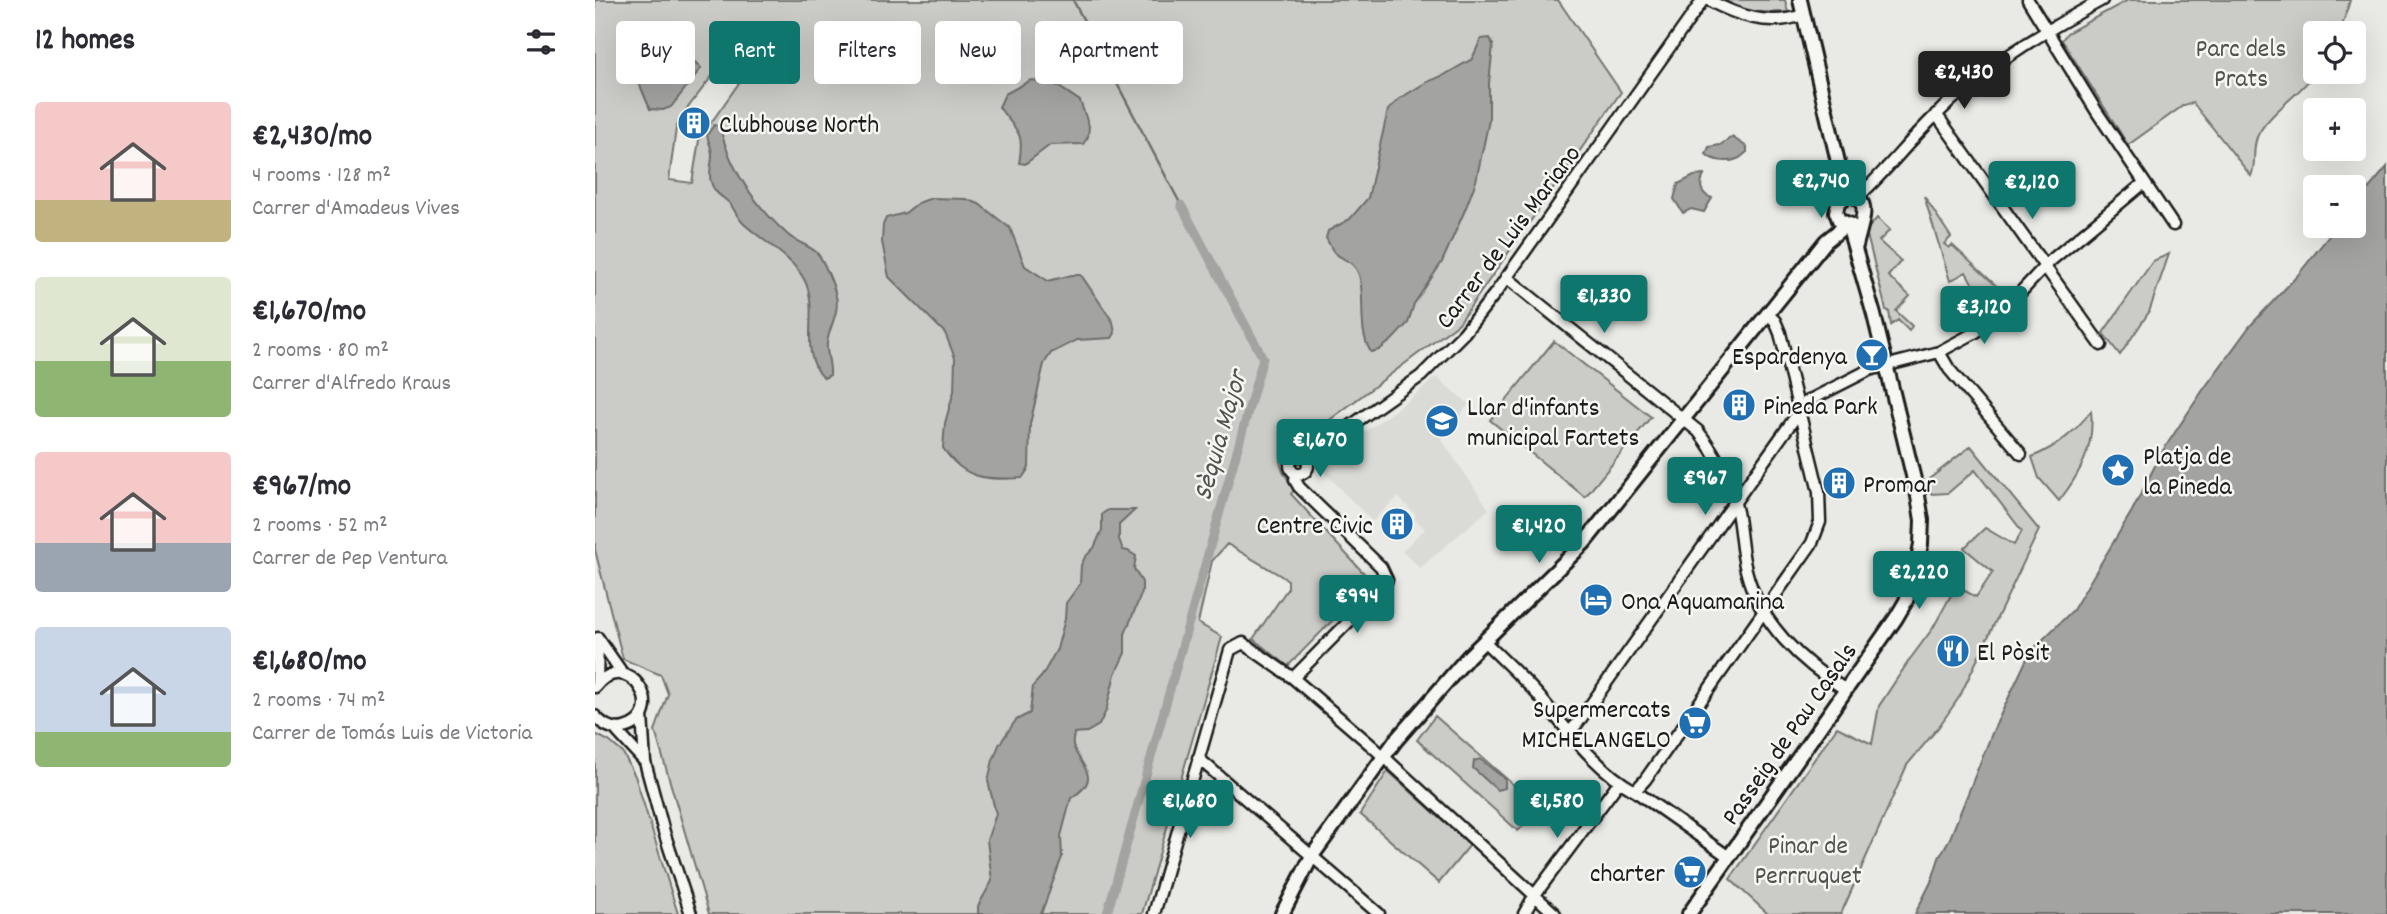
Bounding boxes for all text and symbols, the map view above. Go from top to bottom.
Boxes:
text: 12 homes [35,21,135,64]
chip: Buy [616,21,695,84]
chip: Rent [709,21,800,84]
chip: Filters [814,21,921,84]
chip: New [935,21,1021,84]
chip: Apartment [1035,21,1183,84]
map controls [2303,21,2366,238]
button: locate [2303,21,2366,84]
icon: filters [522,23,560,61]
park label: Parc dels Prats [2196,32,2286,99]
pin: €2,430 [1907,52,2021,111]
text: €2,430 [1934,57,1994,90]
button: + [2303,98,2366,161]
building icon: Clubhouse North [675,104,713,142]
place label: Clubhouse North [719,108,879,145]
text: €2,430/mo [252,117,372,160]
icon: home [91,130,175,214]
street label: Carrer de Luis Mariano [1428,138,1591,338]
text: 4 rooms · 128 m² [252,160,391,193]
pin: €2,740 [1764,160,1878,220]
pin: €2,120 [1975,162,2089,221]
text: €2,740 [1792,166,1850,199]
text: €2,120 [2005,167,2059,200]
button: − [2303,175,2366,238]
text: Carrer d'Amadeus Vives [252,193,460,226]
pin: €1,330 [1547,276,1661,335]
text: €1,330 [1576,281,1632,314]
pin: €3,120 [1927,286,2041,346]
text: €1,670/mo [252,292,366,335]
text: €3,120 [1956,292,2012,325]
icon: home [91,305,175,389]
text: 2 rooms · 80 m² [252,335,389,368]
bar icon: Espardenya [1853,336,1891,374]
place label: Espardenya [1732,340,1848,377]
water label: Sèquia Major [1185,363,1261,506]
text: Carrer d'Alfredo Kraus [252,368,451,401]
building icon: Pineda Park [1720,386,1758,424]
place label: Pineda Park [1763,390,1878,427]
place label: Llar d'infants municipal Fartets [1467,391,1639,458]
school or university icon: Llar d'infants municipal Fartets [1423,402,1461,440]
pin: €1,670 [1263,420,1377,479]
text: €1,670 [1293,425,1347,458]
place label: Platja de la Pineda [2143,440,2233,507]
place icon: Platja de la Pineda [2099,451,2137,489]
pin: €967 [1664,458,1746,517]
text: €967 [1683,463,1727,496]
building icon: Promar [1820,464,1858,502]
text: €967/mo [252,467,351,510]
place label: Promar [1863,468,1936,505]
icon: home [91,480,175,564]
building icon: Centre Civic [1378,505,1416,543]
pin: €1,420 [1482,505,1596,565]
place label: Centre Civic [1256,509,1373,546]
text: 2 rooms · 52 m² [252,510,388,543]
text: €1,420 [1512,511,1566,544]
text: Carrer de Pep Ventura [252,543,447,576]
pin: €2,220 [1862,552,1976,611]
text: €2,220 [1889,557,1949,590]
pin: €994 [1316,576,1398,635]
text: €994 [1335,581,1379,614]
hotel icon: Ona Aquamarina [1577,581,1615,619]
place label: Ona Aquamarina [1621,585,1785,622]
restaurant icon: El Pòsit [1934,632,1972,670]
street label: Passeig de Pau Casals [1714,636,1868,834]
place label: El Pòsit [1977,636,2050,673]
text: €1,680/mo [252,642,367,685]
icon: home [91,655,175,739]
text: 2 rooms · 74 m² [252,685,385,718]
place label: Supermercats MICHELANGELO [1522,693,1671,760]
supermarket icon: Supermercats MICHELANGELO [1676,704,1714,742]
text: Carrer de Tomás Luis de Victoria [252,718,532,751]
pin: €1,680 [1133,780,1247,840]
pin: €1,580 [1500,780,1614,840]
text: €1,680 [1162,786,1218,819]
text: €1,580 [1530,786,1584,819]
park label: Pinar de Perrruquet [1754,829,1862,896]
supermarket icon: charter [1671,853,1709,891]
place label: charter [1590,857,1665,894]

